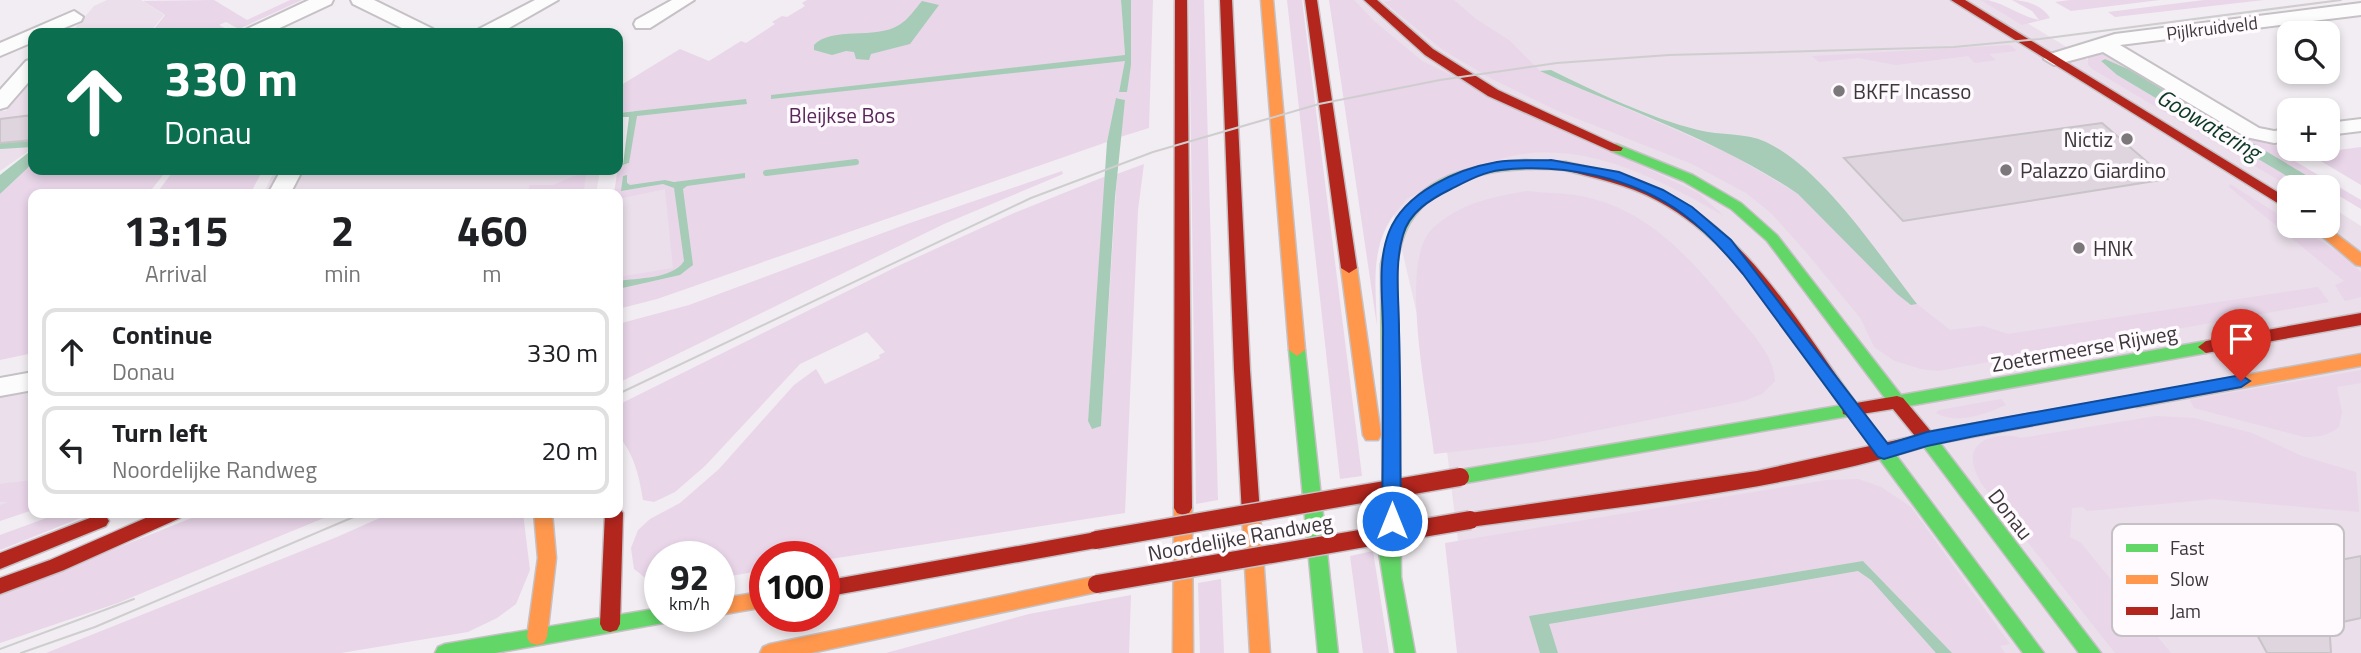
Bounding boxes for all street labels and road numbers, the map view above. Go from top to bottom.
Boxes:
street label: Pijlkruidveld [2165,9,2259,47]
street label: Zoetermeerse Rijweg [1988,316,2180,380]
street label: Donau [1981,481,2041,547]
street label: Noordelijke Randweg [1145,505,1335,569]

